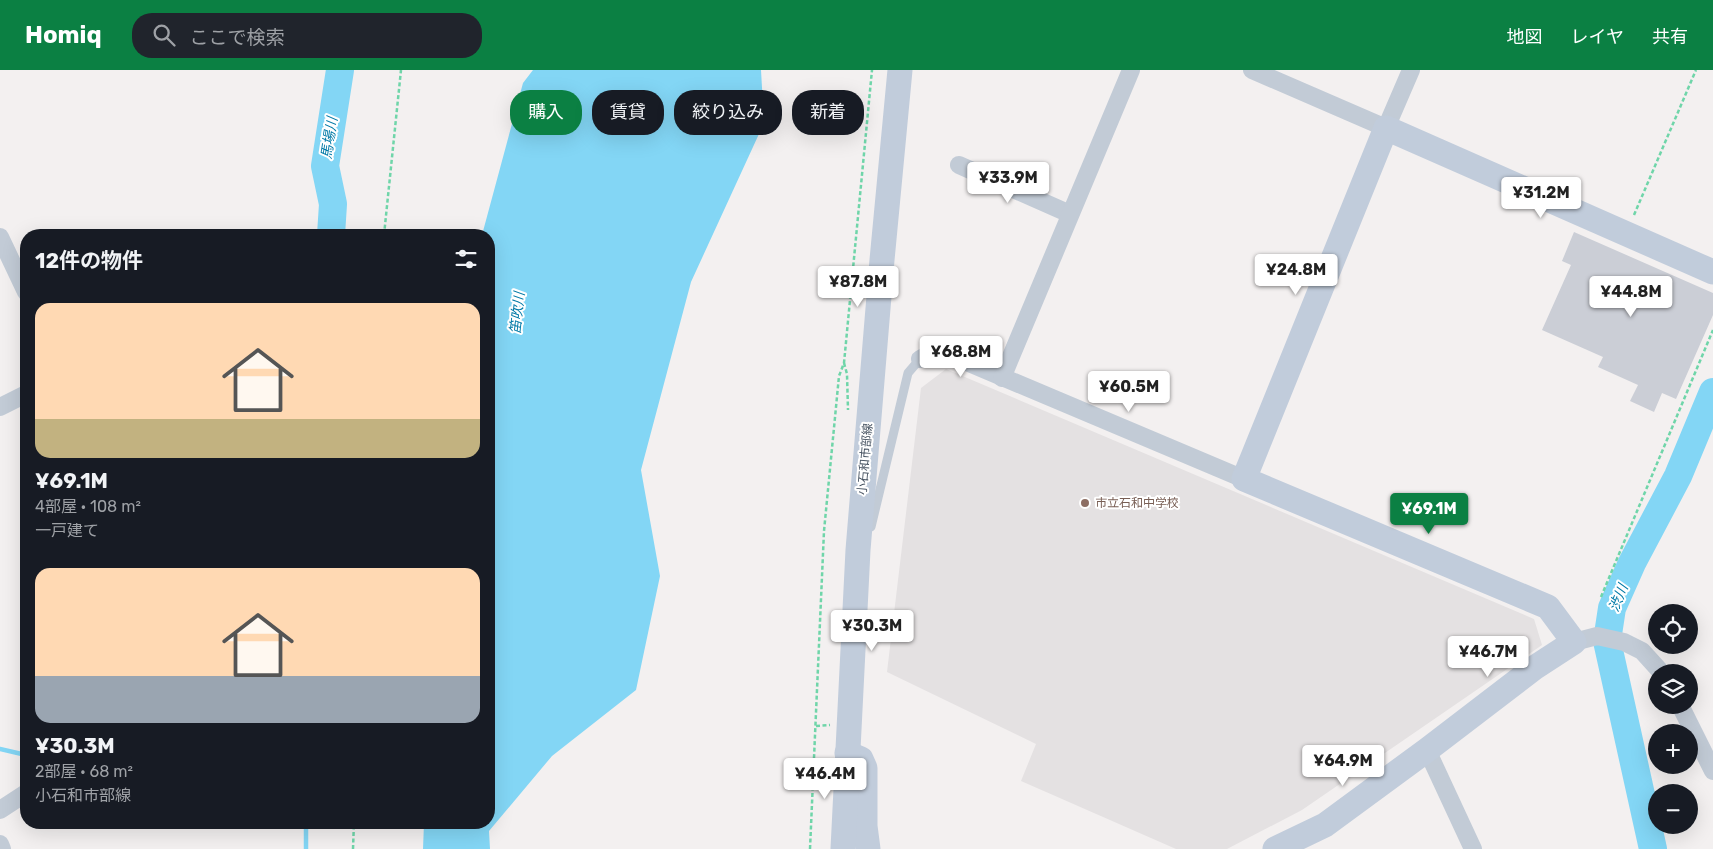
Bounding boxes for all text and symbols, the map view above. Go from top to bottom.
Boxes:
search box [132,13,482,58]
text: Homiq [25,21,102,49]
icon: search [150,21,178,49]
text: ここで検索 [190,26,285,49]
text: 地図 [1507,26,1543,48]
text: レイヤ [1571,26,1624,48]
text: 共有 [1652,26,1688,48]
chip: 購入 [510,90,582,135]
chip: 賃貸 [592,90,664,135]
chip: 絞り込み [674,90,782,135]
chip: 新着 [792,90,864,135]
water label: 馬場川 [318,114,341,160]
pin: ¥33.9M [967,162,1049,204]
text: ¥33.9M [978,168,1038,187]
pin: ¥31.2M [1500,176,1582,219]
text: ¥31.2M [1512,183,1570,202]
icon: filters [452,245,480,273]
text: 12件の物件 [35,248,143,273]
pin: ¥24.8M [1255,254,1337,296]
text: ¥24.8M [1266,260,1326,279]
pin: ¥87.8M [817,266,899,308]
text: ¥87.8M [829,272,887,291]
pin: ¥44.8M [1590,276,1672,318]
text: ¥44.8M [1600,282,1662,301]
water label: 笛吹川 [507,289,528,335]
icon: home [213,335,303,425]
pin: ¥68.8M [920,336,1002,378]
text: ¥68.8M [931,342,991,361]
pin: ¥60.5M [1088,370,1170,413]
text: ¥60.5M [1099,377,1159,396]
street label: 小石和市部線 [855,423,875,495]
text: ¥69.1M [35,468,108,493]
pin: ¥69.1M [1388,492,1470,535]
place label: 市立石和中学校 [1095,496,1179,510]
text: 4部屋 · 108 m² [35,497,141,516]
marker: 市立石和中学校 [1079,497,1091,509]
text: ¥69.1M [1401,499,1457,518]
text: 一戸建て [35,521,99,540]
water label: 渋川 [1605,580,1632,614]
icon: home [213,600,303,690]
map controls [1648,604,1698,834]
button: locate [1648,604,1698,654]
pin: ¥30.3M [831,610,913,652]
text: ¥30.3M [842,616,902,635]
pin: ¥46.7M [1447,636,1529,678]
text: ¥46.7M [1459,642,1517,661]
button: layers [1648,664,1698,714]
button: + [1648,724,1698,774]
text: ¥30.3M [35,733,115,758]
pin: ¥64.9M [1302,744,1384,787]
text: ¥64.9M [1313,751,1373,770]
pin: ¥46.4M [784,758,866,800]
text: 2部屋 · 68 m² [35,762,133,781]
text: ¥46.4M [795,764,855,783]
button: − [1648,784,1698,834]
text: 小石和市部線 [35,786,131,805]

